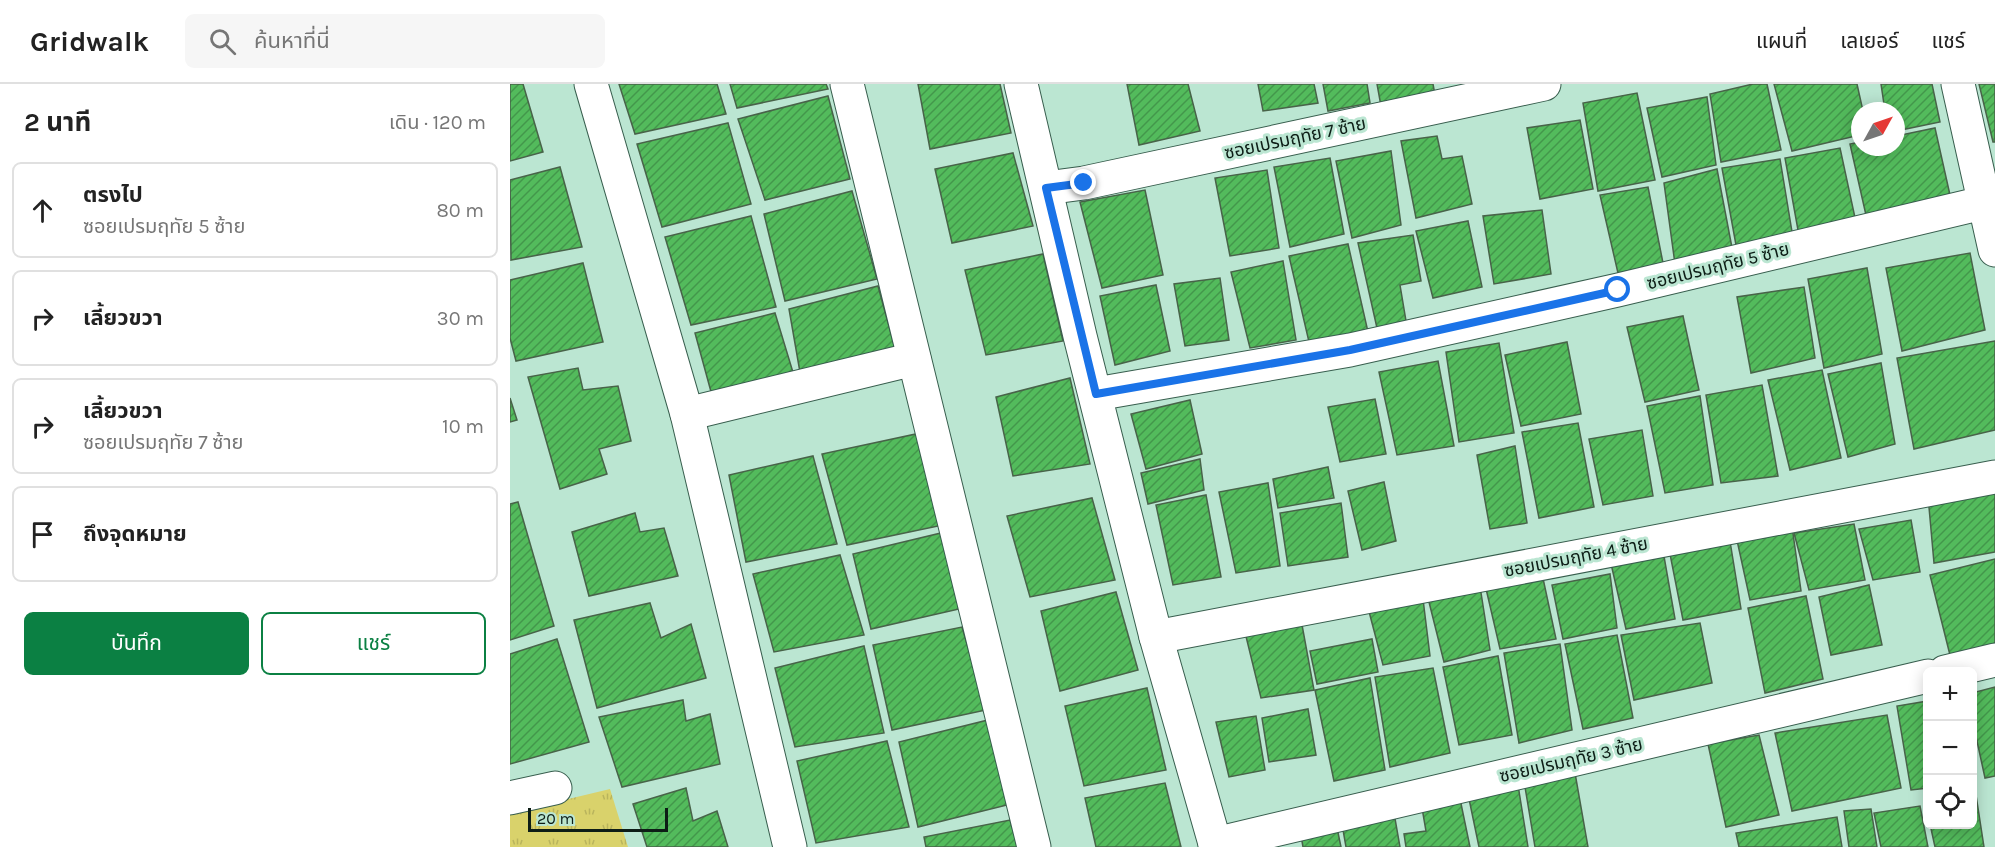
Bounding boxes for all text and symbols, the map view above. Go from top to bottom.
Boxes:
search box [185,14,605,68]
text: Gridwalk [30,25,149,58]
icon: search [206,25,239,58]
text: ค้นหาที่นี่ [254,28,330,54]
text: แผนที่ [1756,29,1807,53]
text: เลเยอร์ [1840,29,1899,53]
text: แชร์ [1932,29,1965,53]
north arrow [1851,102,1905,156]
text: 2 นาที [24,107,91,138]
text: เดิน · 120 m [389,111,486,134]
street label: ซอยเปรมฤทัย 7 ซ้าย [1222,112,1368,164]
route end [1070,169,1096,195]
text: ตรงไป [83,182,143,208]
icon: ahead [26,194,59,227]
text: 80 m [436,199,484,222]
text: ซอยเปรมฤทัย 5 ซ้าย [83,215,245,238]
street label: ซอยเปรมฤทัย 5 ซ้าย [1644,238,1792,294]
route start [1604,276,1630,302]
icon: right [26,302,59,335]
text: เลี้ยวขวา [83,305,163,331]
text: 30 m [437,307,484,330]
text: เลี้ยวขวา [83,398,163,424]
icon: right [26,410,59,443]
text: 10 m [442,415,484,438]
text: ซอยเปรมฤทัย 7 ซ้าย [83,431,243,454]
icon: arrive [26,518,59,551]
text: ถึงจุดหมาย [83,521,187,547]
street label: ซอยเปรมฤทัย 4 ซ้าย [1502,532,1650,582]
button: บันทึก [24,612,249,675]
button: แชร์ [261,612,486,675]
map controls [1923,667,1977,829]
button: + [1923,667,1977,721]
button: − [1923,721,1977,775]
street label: ซอยเปรมฤทัย 3 ซ้าย [1497,733,1645,787]
button: locate [1923,775,1977,829]
scale bar [528,805,668,832]
text: 20 m [537,809,575,828]

